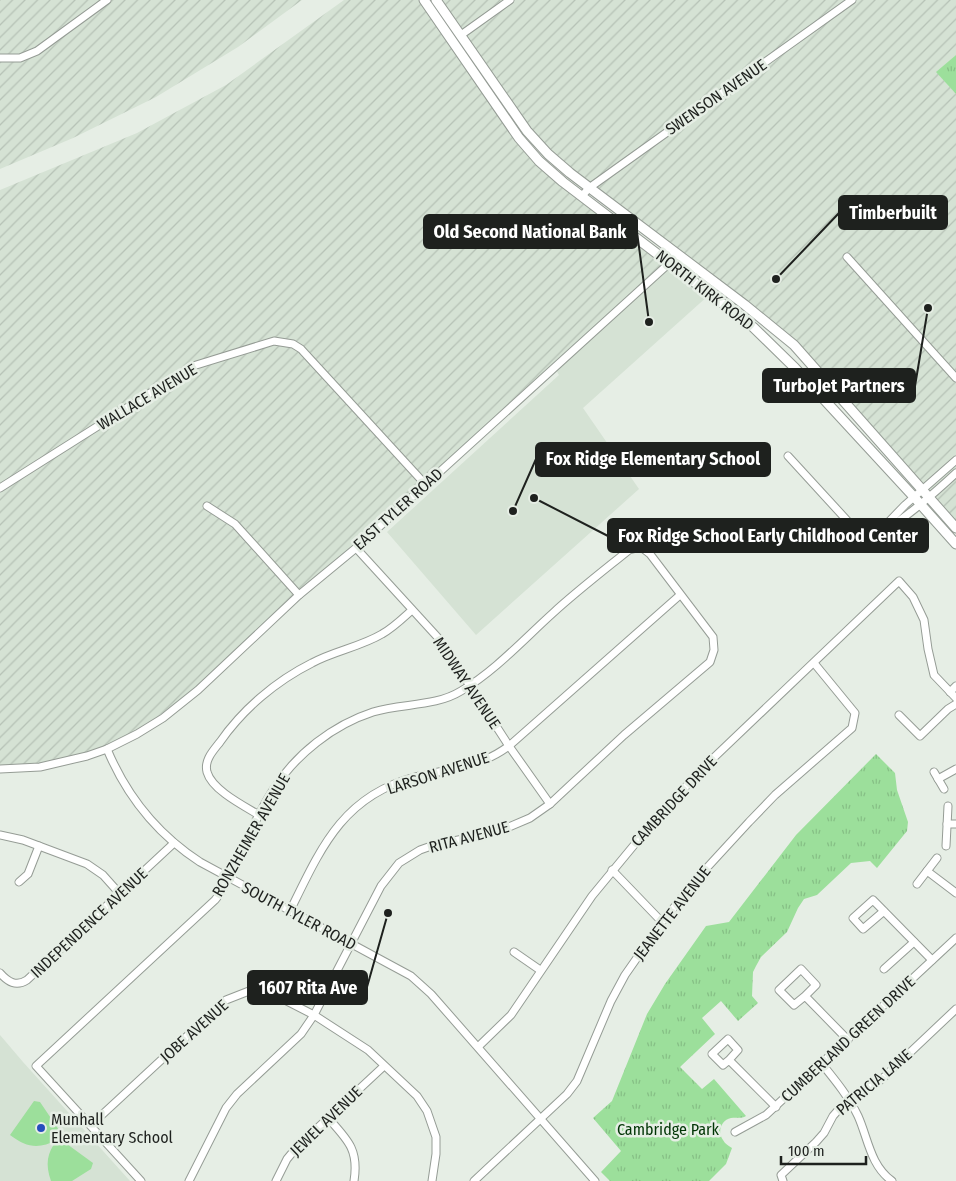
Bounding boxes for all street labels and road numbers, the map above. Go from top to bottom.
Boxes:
street label: SWENSON AVENUE [662,55,770,139]
street label: NORTH KIRK ROAD [652,246,758,334]
street label: WALLACE AVENUE [94,360,200,434]
street label: EAST TYLER ROAD [350,464,446,554]
street label: MIDWAY AVENUE [429,633,505,733]
street label: LARSON AVENUE [385,748,491,798]
street label: CAMBRIDGE DRIVE [627,752,721,850]
street label: RONZHEIMER AVENUE [208,770,294,900]
street label: RITA AVENUE [427,817,511,857]
street label: JEANETTE AVENUE [629,862,715,964]
street label: INDEPENDENCE AVENUE [27,864,151,982]
street label: SOUTH TYLER ROAD [239,878,359,954]
street label: CUMBERLAND GREEN DRIVE [777,972,919,1106]
street label: JOBE AVENUE [156,996,232,1066]
street label: PATRICIA LANE [832,1045,916,1119]
street label: JEWEL AVENUE [286,1082,366,1160]

